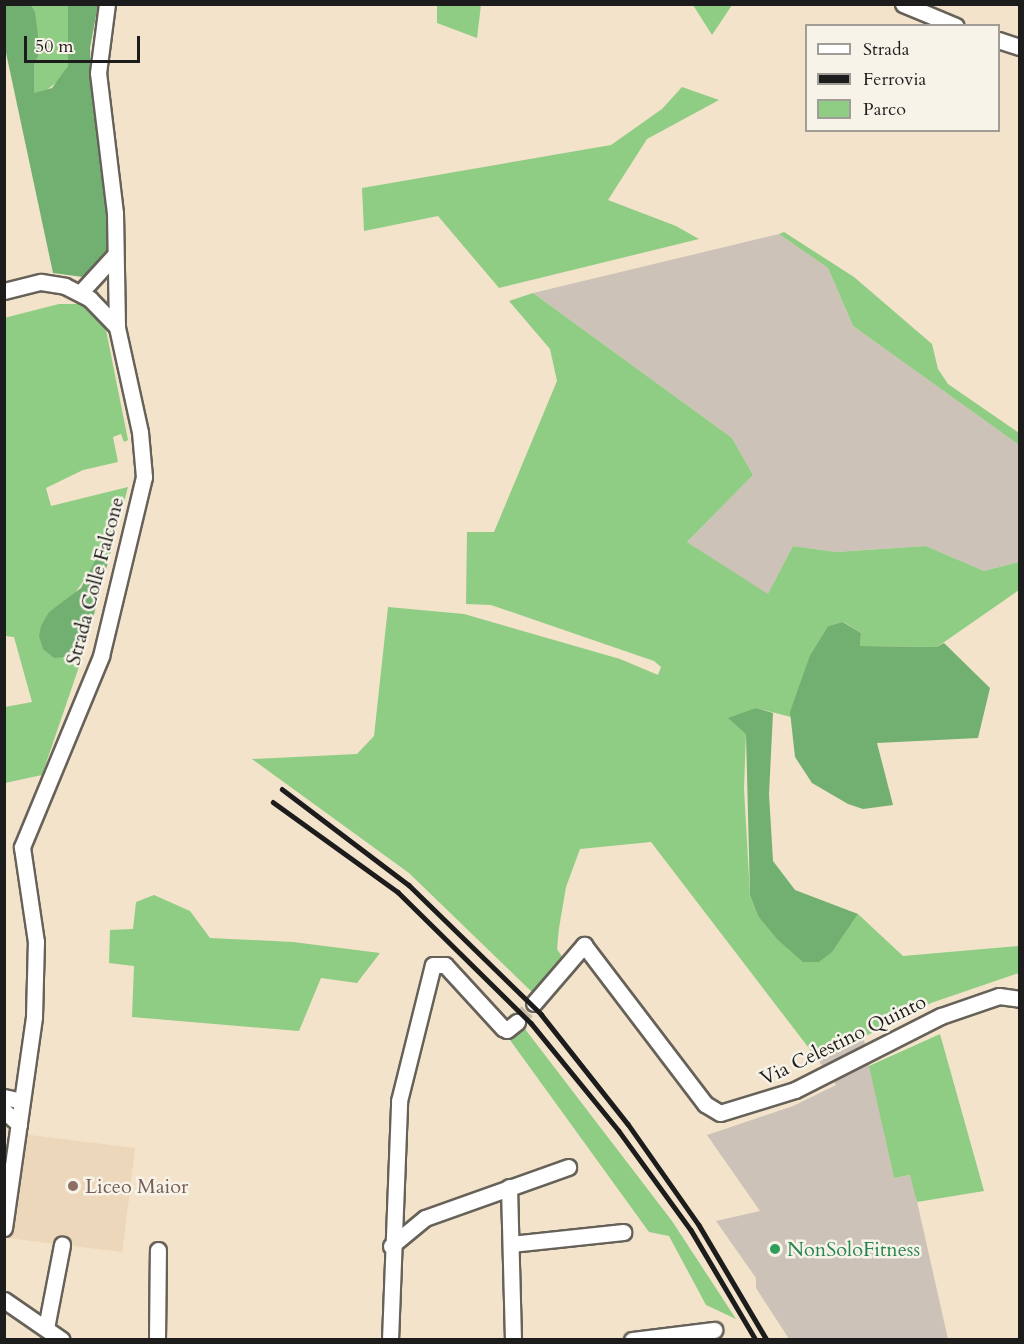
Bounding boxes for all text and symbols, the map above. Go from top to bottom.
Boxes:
scale bar [27,24,142,62]
legend [805,24,1000,132]
text: 50 m [35,34,74,59]
text: Strada [863,37,909,62]
text: Ferrovia [863,67,926,92]
text: Parco [863,97,906,122]
street label: Strada Colle Falcone [61,494,129,668]
street label: Via Celestino Quinto [756,989,930,1091]
place label: Liceo Maior [85,1174,188,1198]
marker: Liceo Maior [66,1179,80,1193]
place label: NonSoloFitness [787,1237,920,1261]
marker: NonSoloFitness [768,1242,782,1256]

